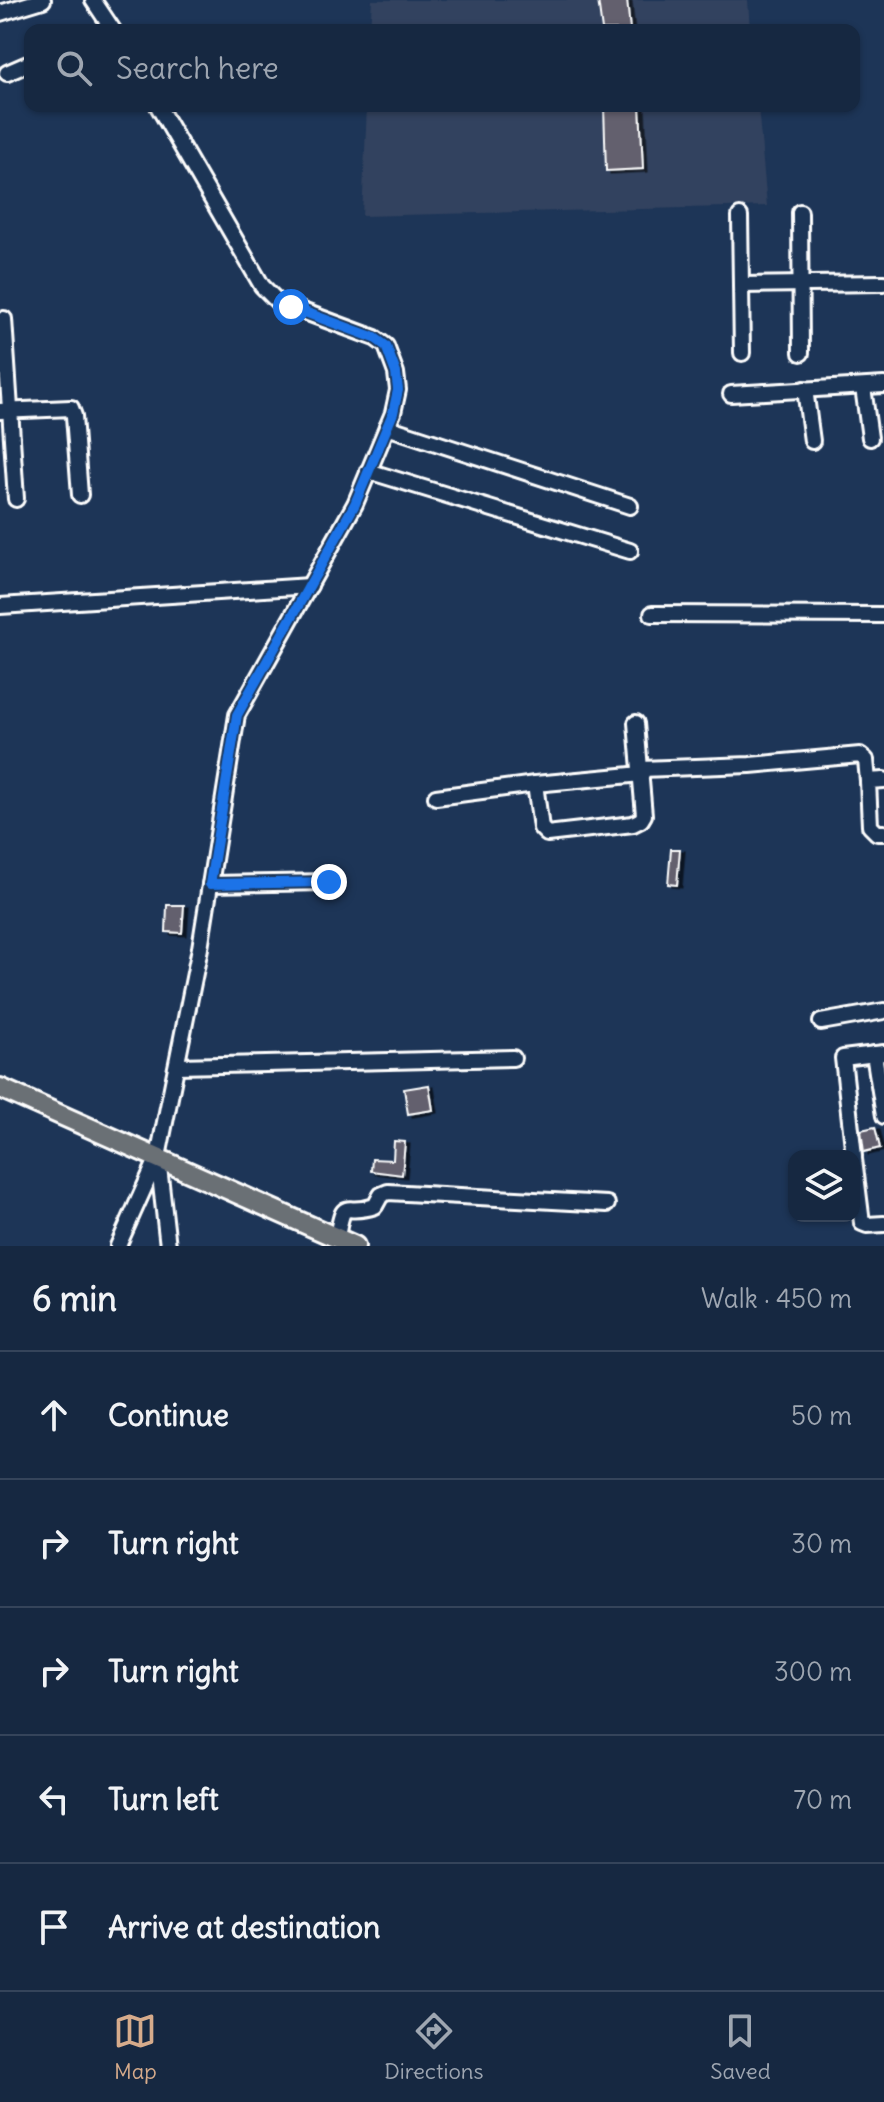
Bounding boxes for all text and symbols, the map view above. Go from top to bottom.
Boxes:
search box [24,24,860,112]
icon: search [52,46,96,90]
text: Search here [116,49,279,87]
route start [273,289,309,325]
route end [311,864,347,900]
map controls [788,1150,860,1222]
button: layers [788,1150,860,1222]
text: 6 min [32,1277,117,1320]
text: Walk · 450 m [701,1282,852,1315]
icon: ahead [32,1393,76,1437]
text: Continue [108,1396,229,1434]
text: 50 m [791,1399,852,1432]
icon: right [32,1521,76,1565]
text: Turn right [108,1524,239,1562]
text: 30 m [791,1527,852,1560]
icon: right [32,1649,76,1693]
text: Turn right [108,1652,239,1690]
text: 300 m [774,1655,852,1688]
icon: left [32,1777,76,1821]
text: Turn left [108,1780,219,1818]
text: 70 m [793,1783,852,1816]
icon: arrive [32,1905,76,1949]
text: Arrive at destination [108,1908,380,1946]
tab: Map [113,2009,157,2085]
tab: Directions [384,2009,484,2085]
tab: Saved [710,2009,771,2085]

